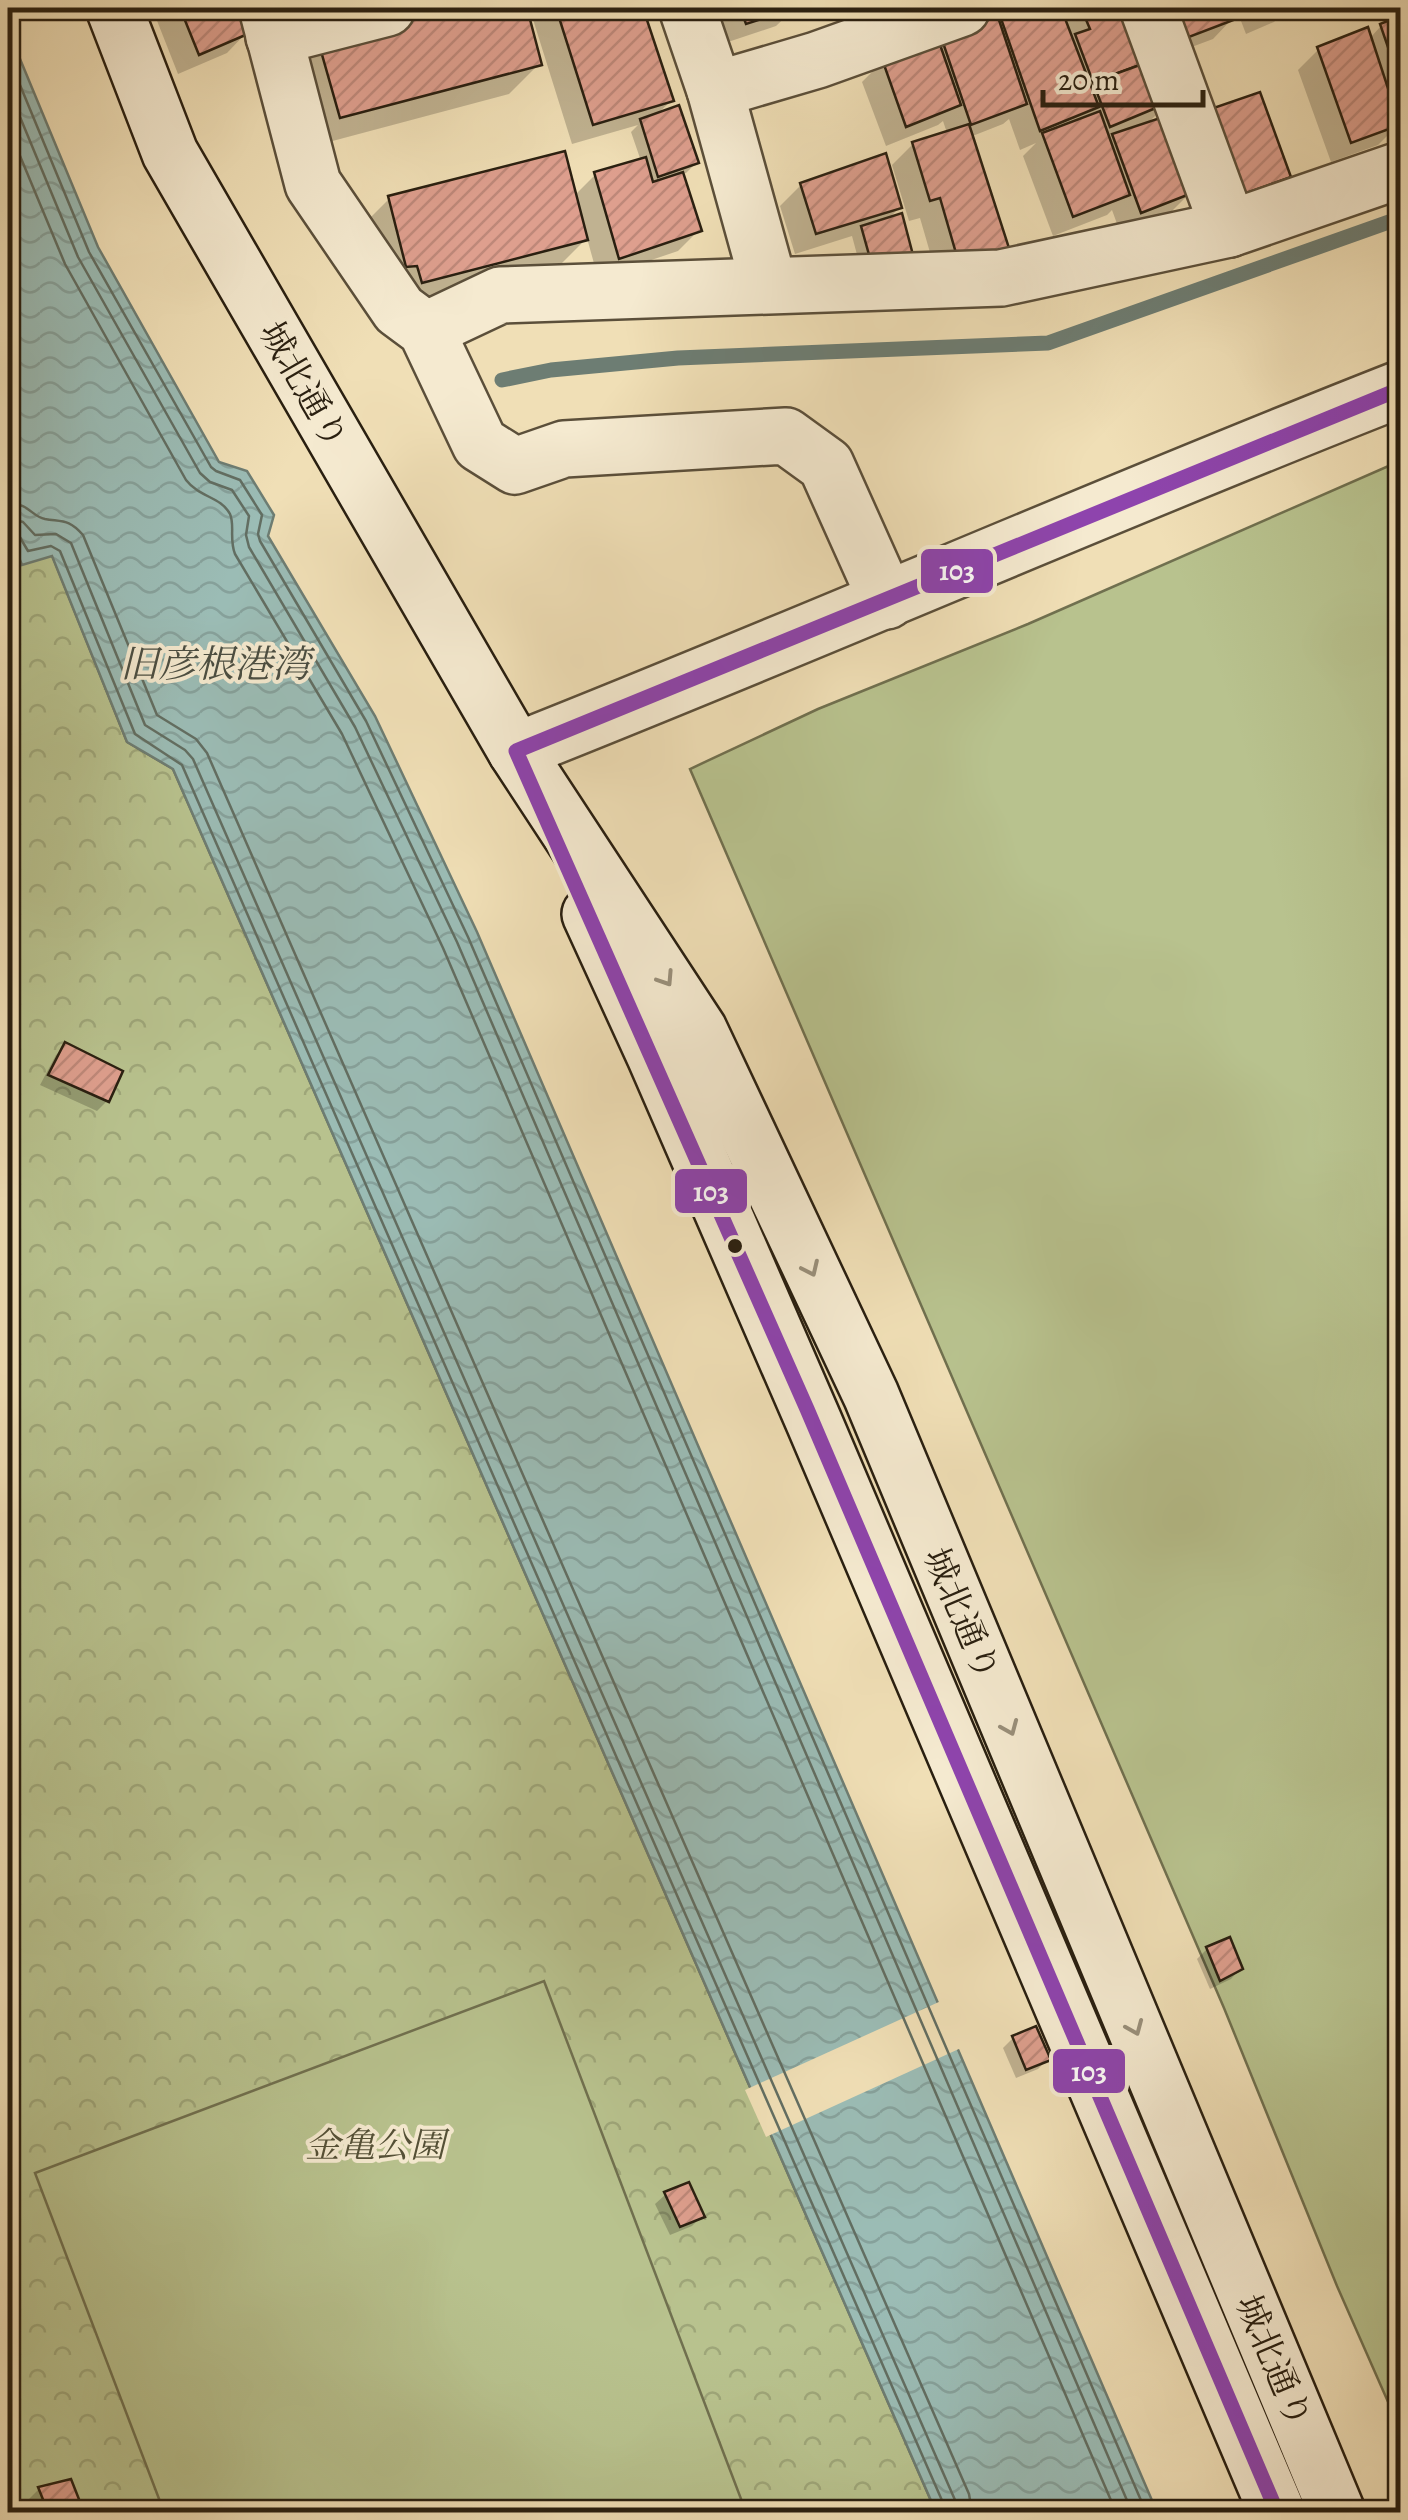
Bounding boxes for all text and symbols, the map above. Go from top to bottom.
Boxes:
scale bar [1043,45,1203,107]
text: 20 m [1058,60,1119,100]
street label: 城北通り [248,312,360,458]
line badge: 103 [919,547,995,595]
text: 103 [939,552,975,590]
water label: 旧彦根港湾 [120,638,316,690]
one-way arrow [653,969,672,987]
line badge: 103 [673,1167,749,1215]
text: 103 [693,1173,729,1211]
unlabelled marker [725,1236,745,1256]
one-way arrow [799,1259,819,1277]
street label: 城北通り [913,1540,1011,1688]
one-way arrow [998,1718,1018,1736]
one-way arrow [1123,2018,1143,2036]
line badge: 103 [1051,2047,1127,2095]
text: 103 [1071,2053,1107,2091]
park label: 金亀公園 [305,2121,450,2169]
street label: 城北通り [1225,2287,1323,2435]

